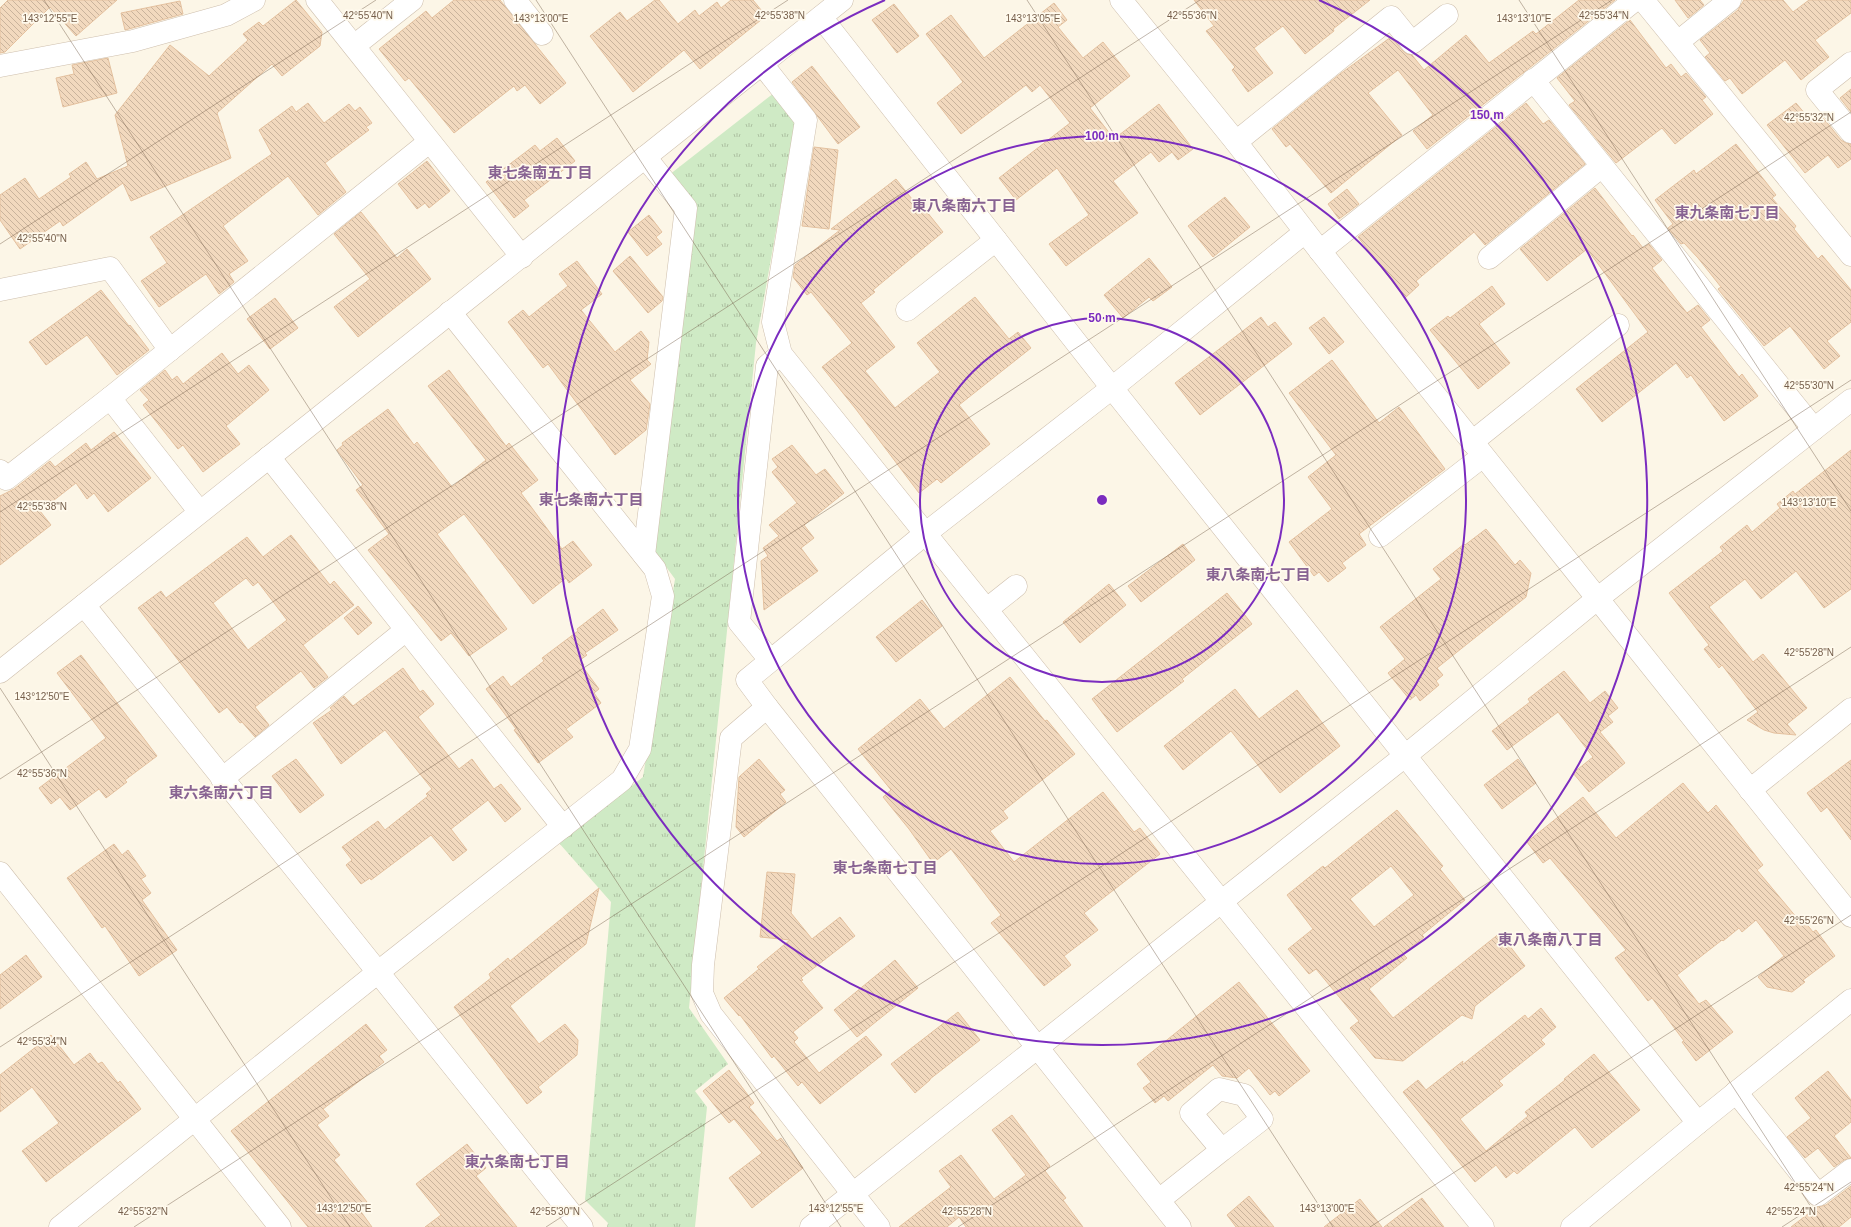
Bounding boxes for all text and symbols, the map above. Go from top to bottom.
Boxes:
text: 42°55'40"N [343,10,393,21]
text: 42°55'38"N [755,10,805,21]
text: 42°55'36"N [1167,10,1217,21]
text: 42°55'34"N [1579,10,1629,21]
text: 143°12'55"E [22,13,78,24]
text: 143°13'00"E [513,13,569,24]
text: 143°13'05"E [1005,13,1061,24]
text: 143°13'10"E [1496,13,1552,24]
text: 150 m [1470,108,1504,122]
text: 42°55'32"N [1784,112,1834,123]
text: 100 m [1085,129,1119,143]
district label: 東七条南五丁目 [487,164,593,181]
district label: 東八条南六丁目 [911,197,1017,214]
district label: 東九条南七丁目 [1674,204,1780,221]
text: 42°55'40"N [17,233,67,244]
text: 50 m [1088,311,1116,325]
text: 42°55'30"N [1784,380,1834,391]
district label: 東七条南六丁目 [538,491,644,508]
centre of rings [1095,493,1109,507]
text: 143°13'10"E [1781,497,1837,508]
text: 42°55'38"N [17,501,67,512]
district label: 東八条南七丁目 [1205,566,1311,583]
text: 42°55'28"N [1784,647,1834,658]
text: 143°12'50"E [14,691,70,702]
text: 42°55'36"N [17,768,67,779]
district label: 東六条南六丁目 [168,784,274,801]
district label: 東七条南七丁目 [832,859,938,876]
text: 42°55'26"N [1784,915,1834,926]
district label: 東八条南八丁目 [1497,931,1603,948]
text: 42°55'34"N [17,1036,67,1047]
district label: 東六条南七丁目 [464,1153,570,1170]
text: 42°55'24"N [1784,1182,1834,1193]
text: 143°12'50"E [316,1203,372,1214]
text: 143°12'55"E [808,1203,864,1214]
text: 143°13'00"E [1299,1203,1355,1214]
text: 42°55'32"N [118,1206,168,1217]
text: 42°55'30"N [530,1206,580,1217]
text: 42°55'28"N [942,1206,992,1217]
text: 42°55'24"N [1766,1206,1816,1217]

